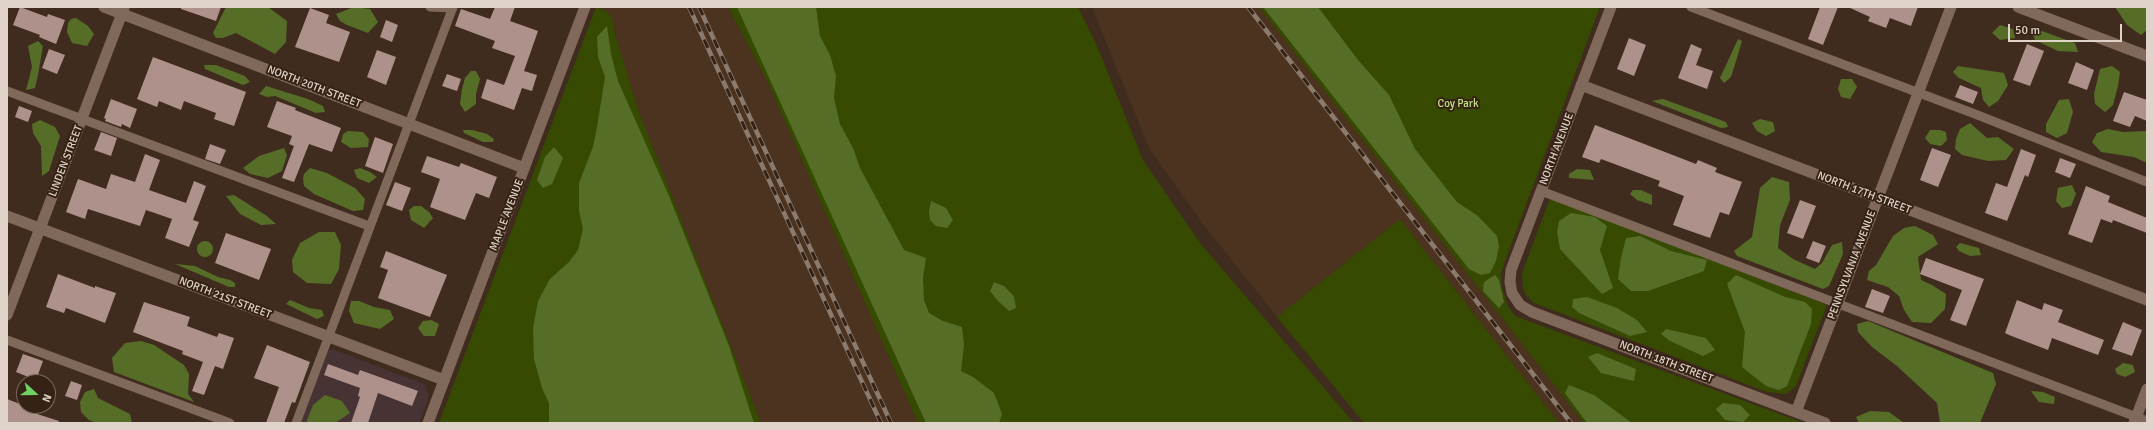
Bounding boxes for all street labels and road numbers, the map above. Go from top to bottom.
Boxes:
street label: NORTH 20TH STREET [265,63,363,111]
street label: NORTH AVENUE [1537,111,1577,187]
street label: LINDEN STREET [46,123,86,199]
street label: NORTH 17TH STREET [1815,169,1913,217]
street label: MAPLE AVENUE [487,177,527,253]
street label: PENNSYLVANIA AVENUE [1825,209,1879,321]
street label: NORTH 21ST STREET [177,274,273,322]
street label: NORTH 18TH STREET [1617,338,1715,386]

